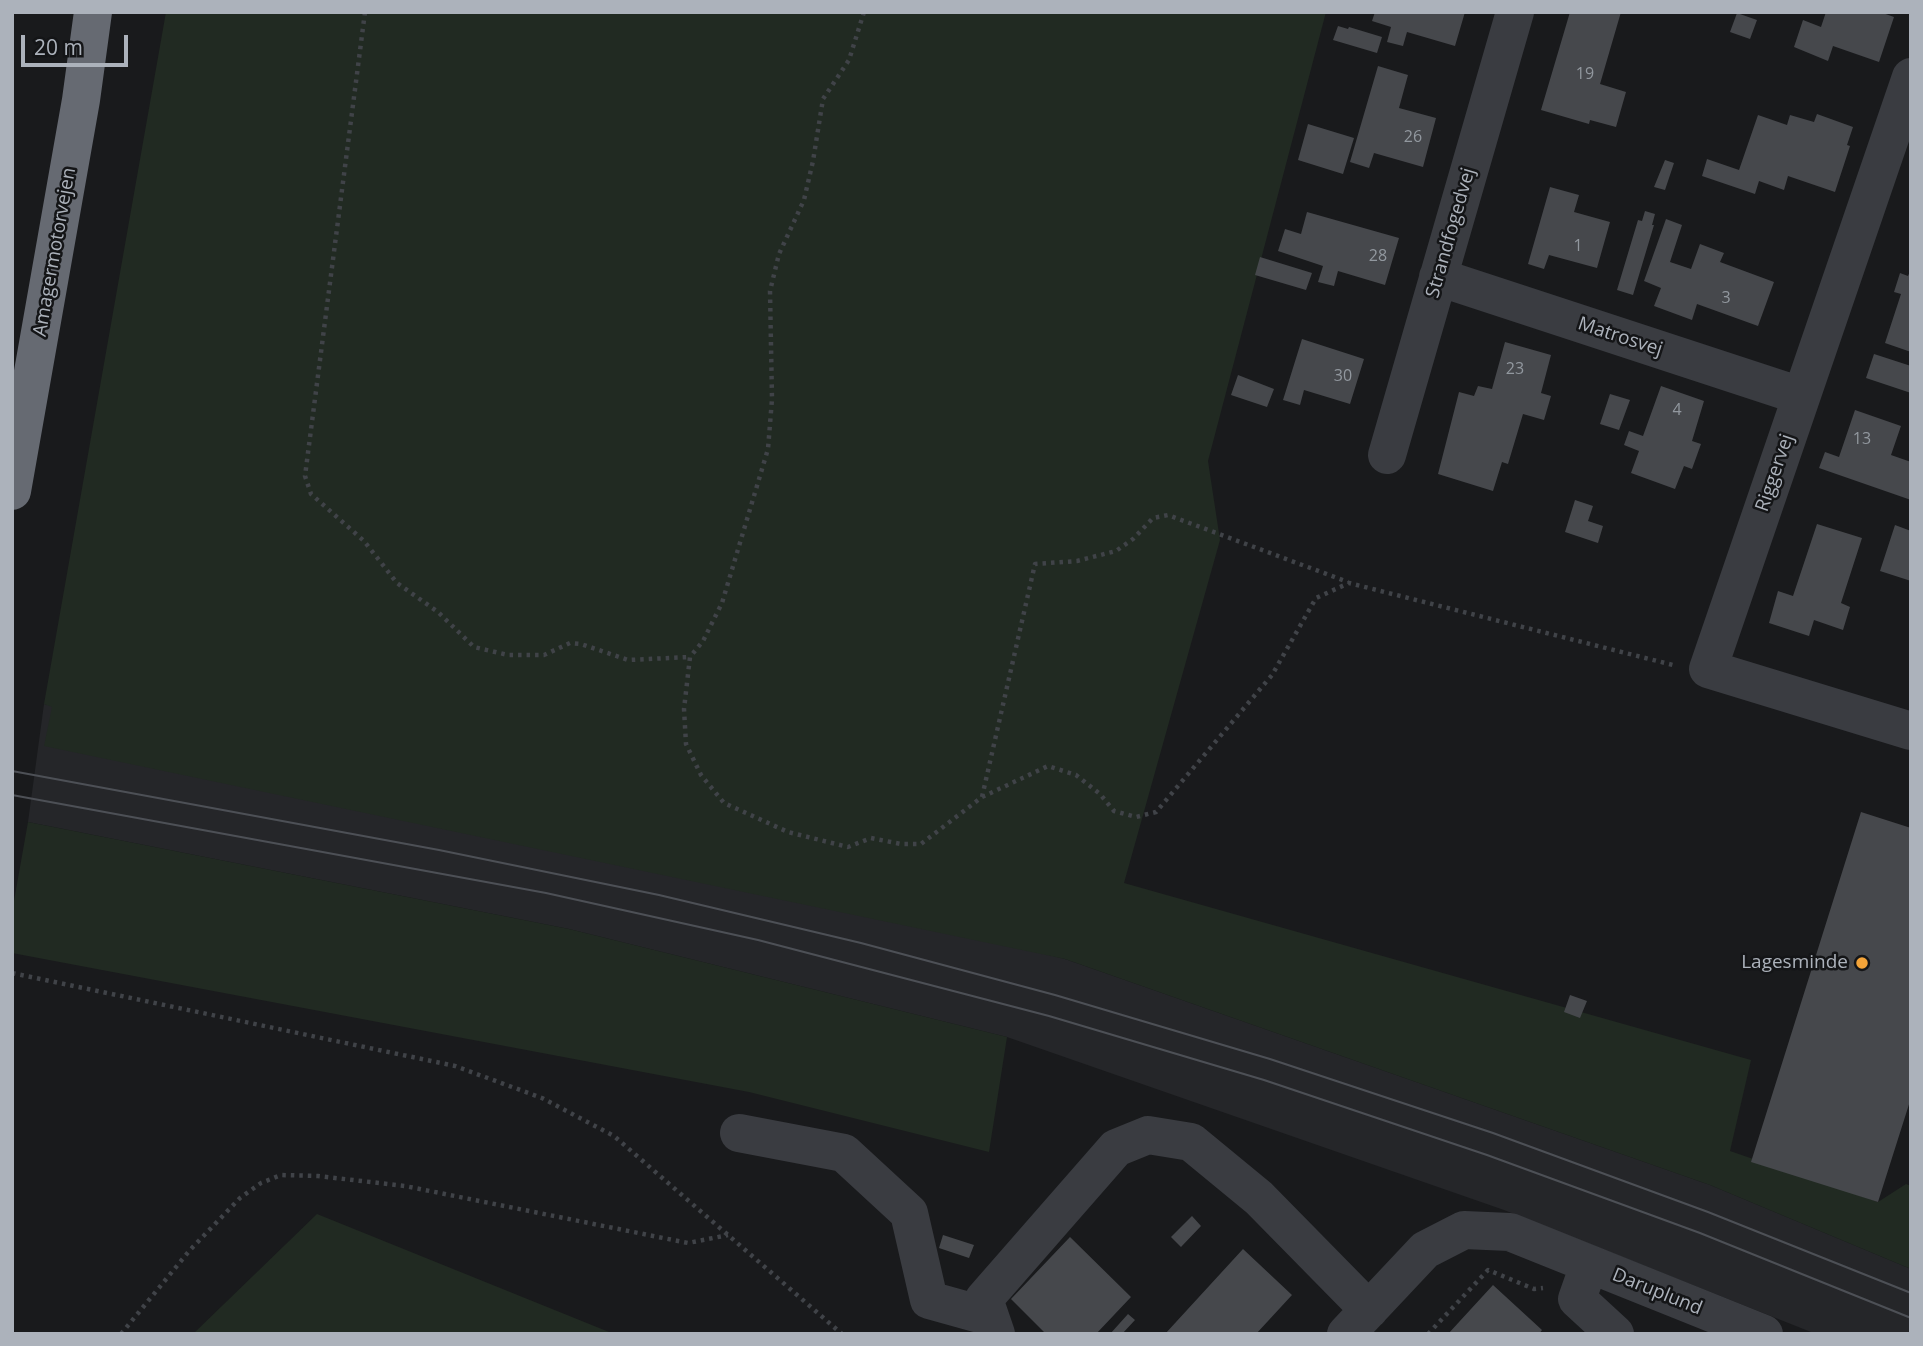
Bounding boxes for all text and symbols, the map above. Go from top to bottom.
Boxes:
scale bar [24,21,131,65]
text: 20 m [34,33,83,61]
house number: 19 [1576,64,1594,84]
house number: 26 [1404,127,1422,147]
street label: Strandfogedvej [1422,165,1480,301]
street label: Amagermotorvejen [29,166,81,338]
house number: 1 [1573,236,1583,256]
house number: 28 [1369,246,1387,266]
house number: 3 [1721,288,1731,308]
street label: Matrosvej [1575,313,1665,361]
house number: 23 [1506,359,1524,379]
house number: 30 [1334,366,1352,386]
house number: 4 [1672,400,1682,420]
house number: 13 [1853,429,1871,449]
street label: Riggervej [1751,431,1799,515]
place label: Lagesminde [1741,952,1848,974]
marker: Lagesminde [1854,955,1870,971]
street label: Daruplund [1609,1264,1705,1320]

